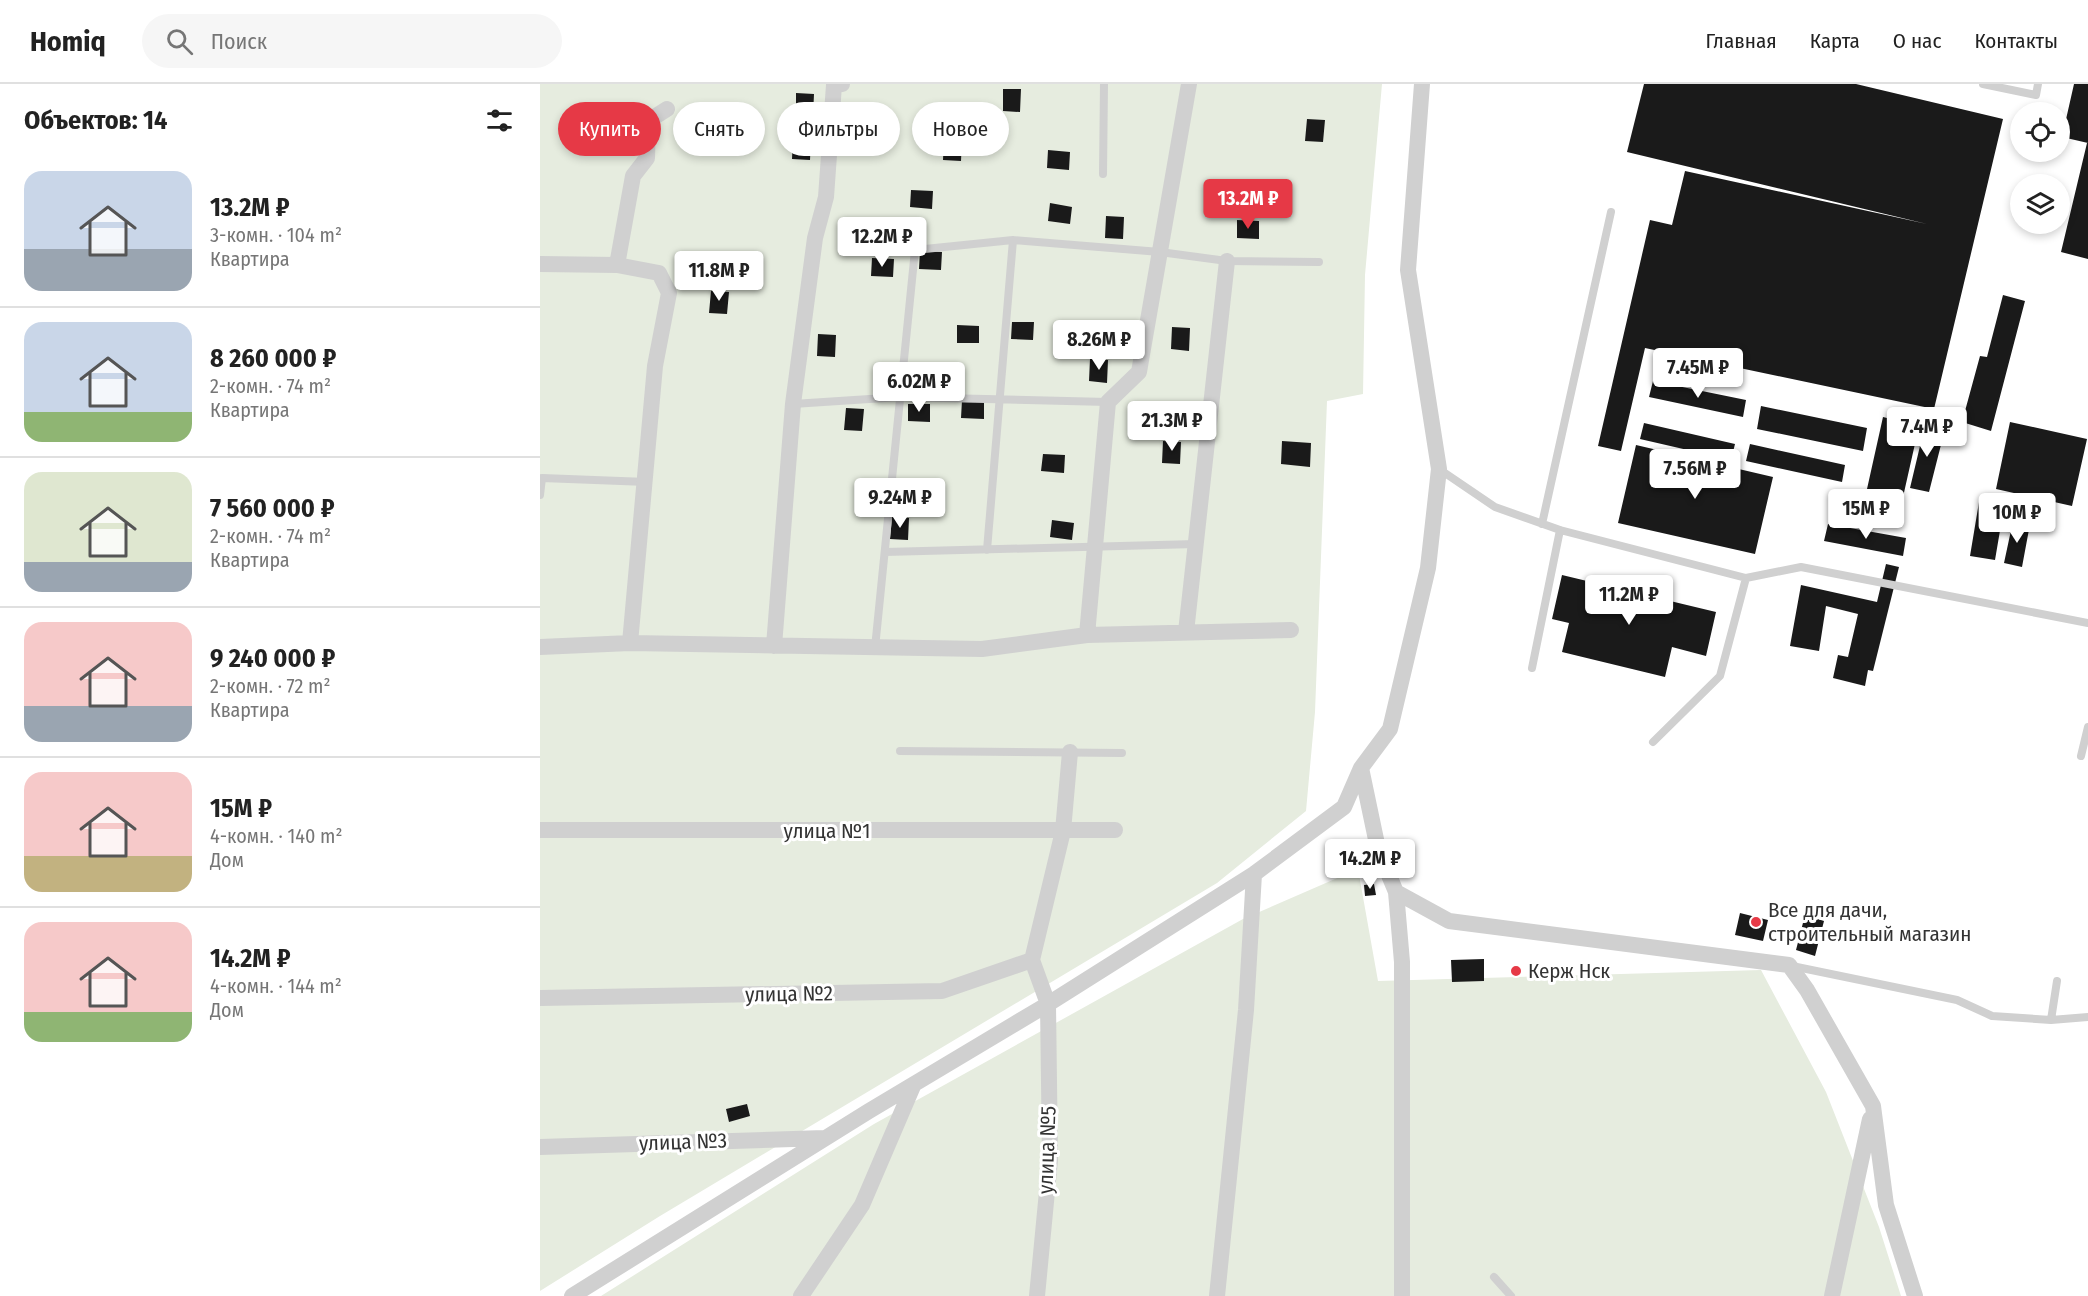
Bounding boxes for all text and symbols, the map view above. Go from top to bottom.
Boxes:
search box [142,14,562,68]
text: Homiq [30,25,106,58]
icon: search [163,25,196,58]
text: Поиск [211,28,267,55]
text: Главная [1706,28,1777,54]
text: Карта [1810,28,1860,54]
text: О нас [1893,28,1941,54]
text: Контакты [1974,28,2058,54]
chip: Купить [558,102,661,156]
chip: Снять [673,102,765,156]
chip: Фильтры [777,102,900,156]
chip: Новое [912,102,1009,156]
map controls [2010,102,2070,234]
button: locate [2010,102,2070,162]
icon: filters [483,104,516,137]
text: Объектов: 14 [24,105,167,136]
button: layers [2010,174,2070,234]
pin: 13.2M ₽ [1193,179,1303,230]
text: 13.2M ₽ [1217,186,1279,210]
text: 13.2M ₽ [210,192,289,223]
icon: home [72,195,144,267]
pin: 12.2M ₽ [827,217,937,268]
text: 3-комн. · 104 m² [210,223,342,247]
text: 12.2M ₽ [852,224,912,248]
text: Квартира [210,247,290,271]
pin: 11.8M ₽ [664,251,774,302]
text: 11.8M ₽ [688,258,750,282]
pin: 8.26M ₽ [1044,320,1154,371]
text: 8.26M ₽ [1067,327,1131,351]
text: 8 260 000 ₽ [210,343,336,374]
icon: home [72,346,144,418]
pin: 7.45M ₽ [1643,348,1753,399]
text: 7.45M ₽ [1667,355,1729,379]
pin: 6.02M ₽ [864,362,974,413]
text: 6.02M ₽ [887,369,951,393]
text: 2-комн. · 74 m² [210,374,331,398]
text: Квартира [210,398,290,422]
pin: 21.3M ₽ [1117,401,1227,452]
pin: 7.4M ₽ [1878,407,1976,458]
text: 21.3M ₽ [1141,408,1203,432]
text: 7.4M ₽ [1901,414,1953,438]
pin: 7.56M ₽ [1640,449,1750,500]
text: 7.56M ₽ [1664,456,1726,480]
pin: 9.24M ₽ [845,478,955,529]
text: 9.24M ₽ [868,485,932,509]
pin: 15M ₽ [1824,489,1908,540]
text: 7 560 000 ₽ [210,493,335,524]
pin: 10M ₽ [1975,493,2059,544]
icon: home [72,496,144,568]
text: 15M ₽ [1842,496,1890,520]
text: 10M ₽ [1993,500,2041,524]
text: 2-комн. · 74 m² [210,524,331,548]
text: Квартира [210,548,290,572]
pin: 11.2M ₽ [1574,575,1684,626]
text: 11.2M ₽ [1599,582,1659,606]
text: 9 240 000 ₽ [210,643,335,674]
icon: home [72,646,144,718]
text: 2-комн. · 72 m² [210,674,331,698]
text: Квартира [210,698,290,722]
text: 15M ₽ [210,793,272,824]
icon: home [72,796,144,868]
street label: улица №1 [784,818,870,844]
text: 4-комн. · 140 m² [210,824,343,848]
pin: 14.2M ₽ [1315,839,1425,890]
text: 14.2M ₽ [1339,846,1401,870]
text: Дом [210,848,244,872]
place label: Все для дачи, строительный магазин [1768,897,1972,947]
marker: Все для дачи, строительный магазин [1749,915,1763,929]
text: 14.2M ₽ [210,943,291,974]
icon: home [72,946,144,1018]
place label: Керж Нск [1528,958,1610,984]
marker: Керж Нск [1509,964,1523,978]
text: 4-комн. · 144 m² [210,974,342,998]
street label: улица №2 [745,980,833,1008]
text: Дом [210,998,244,1022]
street label: улица №5 [1032,1105,1062,1195]
street label: улица №3 [639,1127,727,1157]

